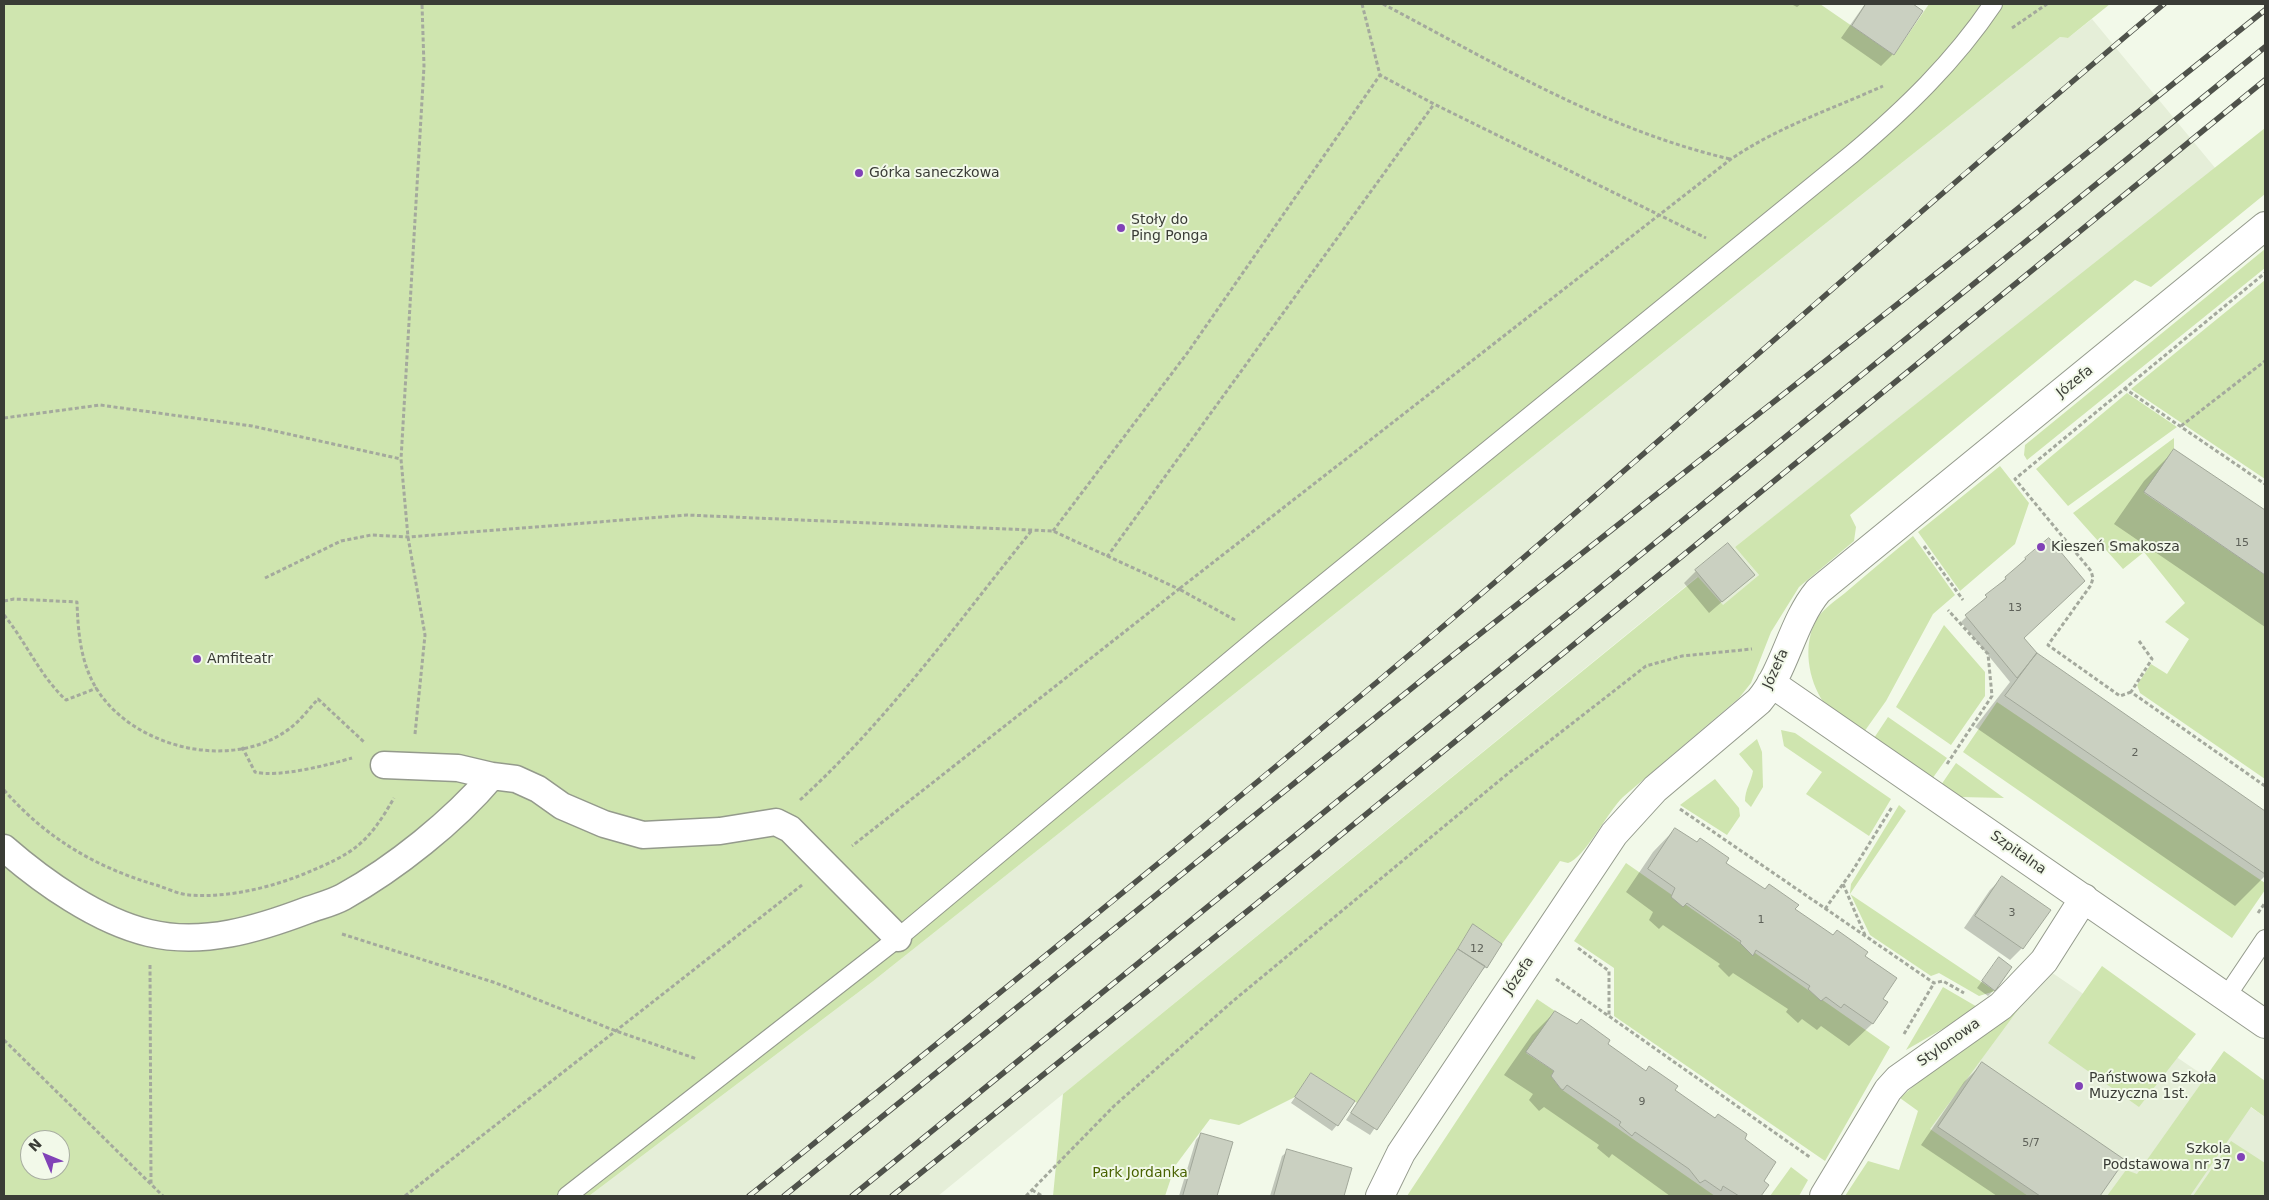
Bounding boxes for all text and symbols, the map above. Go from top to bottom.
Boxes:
place label: Górka saneczkowa [869,165,1000,181]
marker: Górka saneczkowa [853,167,865,179]
place label: Stoły do Ping Ponga [1131,212,1208,244]
marker: Stoły do Ping Ponga [1115,222,1127,234]
street label: Józefa [2053,362,2097,402]
house number: 15 [2235,536,2249,550]
place label: Kieszeń Smakosza [2051,539,2180,555]
marker: Kieszeń Smakosza [2035,541,2047,553]
house number: 13 [2008,601,2022,615]
street label: Józefa [1759,646,1793,692]
place label: Amfiteatr [207,651,273,667]
marker: Amfiteatr [191,653,203,665]
house number: 2 [2132,746,2138,760]
street label: Szpitalna [1987,828,2049,878]
house number: 3 [2009,906,2015,920]
house number: 1 [1758,913,1764,927]
house number: 12 [1470,942,1484,956]
street label: Józefa [1500,954,1538,998]
street label: Stylonowa [1914,1015,1984,1071]
place label: Państwowa Szkoła Muzyczna 1st. [2089,1070,2217,1102]
marker: Państwowa Szkoła Muzyczna 1st. [2073,1080,2085,1092]
house number: 9 [1639,1095,1645,1109]
north arrow [20,1130,70,1180]
text: N [25,1135,45,1155]
house number: 5/7 [2022,1136,2040,1150]
place label: Szkola Podstawowa nr 37 [2103,1141,2231,1174]
marker: Szkola Podstawowa nr 37 [2235,1151,2247,1163]
park label: Park Jordanka [1092,1165,1188,1181]

